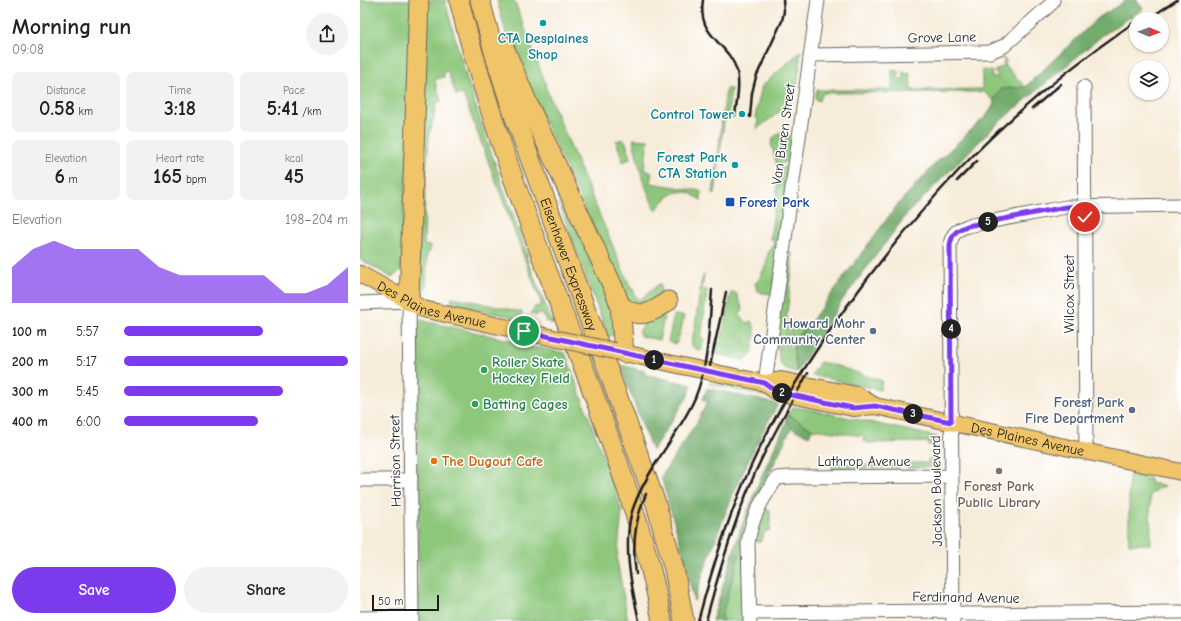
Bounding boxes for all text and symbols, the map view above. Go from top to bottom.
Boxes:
north arrow [1129,12,1169,52]
map controls [1129,12,1169,100]
button: share [306,13,348,55]
text: Morning run [12,14,131,40]
marker: CTA Desplaines Shop [538,18,548,28]
street label: Grove Lane [908,28,976,47]
place label: CTA Desplaines Shop [498,30,588,63]
text: 09:08 [12,42,44,57]
button: layers [1129,60,1169,100]
street label: Van Buren Street [768,81,799,186]
text: Distance [46,84,86,97]
text: Time [169,84,191,97]
text: Pace [283,84,305,97]
text: 0.58 [39,97,75,120]
text: 3:18 [164,97,196,120]
text: 5:41 [267,97,299,120]
text: km [75,105,93,118]
text: /km [299,105,321,118]
place label: Control Tower [651,106,734,123]
marker: Control Tower [737,109,747,119]
place label: Forest Park CTA Station [657,149,727,182]
text: Elevation [45,152,87,165]
text: Heart rate [156,152,204,165]
text: kcal [285,152,303,165]
marker: Forest Park CTA Station [730,160,740,170]
text: 6 [54,165,65,188]
text: 165 [153,165,182,188]
text: 45 [284,165,304,188]
text: m [65,173,78,186]
text: bpm [182,173,207,186]
place label: Forest Park [739,194,809,211]
street label: Eisenhower Expressway [536,196,601,334]
marker: Forest Park [724,196,736,208]
pin [1068,200,1102,234]
icon: check [1074,206,1096,228]
text: Elevation [12,212,62,227]
text: 198–204 m [285,212,348,227]
pin: 5 [978,212,998,232]
text: 5 [985,215,991,228]
street label: Wilcox Street [1061,254,1078,333]
street label: Des Plaines Avenue [374,277,488,332]
pin [507,314,541,348]
place label: Howard Mohr Community Center [753,315,865,348]
pin: 4 [941,319,961,339]
icon: arrive [513,320,535,342]
text: 4 [948,322,954,335]
text: 100 m [12,324,47,339]
text: 5:57 [76,324,99,339]
marker: Howard Mohr Community Center [868,326,878,336]
pin: 1 [644,350,664,370]
text: 1 [652,353,656,366]
text: 200 m [12,354,48,369]
text: 5:17 [76,354,97,369]
place label: Roller Skate Hockey Field [492,354,570,387]
marker: Roller Skate Hockey Field [479,365,489,375]
pin: 2 [772,383,792,403]
text: 300 m [12,384,48,399]
text: 5:45 [76,384,99,399]
text: 2 [779,386,785,399]
place label: Forest Park Fire Department [1025,394,1124,427]
place label: Batting Cages [483,396,568,413]
marker: Batting Cages [470,399,480,409]
pin: 3 [903,404,923,424]
marker: Forest Park Fire Department [1127,405,1137,415]
text: 3 [910,407,916,420]
text: 400 m [12,414,48,429]
text: 6:00 [76,414,101,429]
street label: Harrison Street [386,414,405,507]
street label: Des Plaines Avenue [969,419,1086,460]
street label: Jackson Boulevard [927,435,946,547]
place label: The Dugout Cafe [442,453,543,470]
street label: Lathrop Avenue [818,453,910,470]
marker: The Dugout Cafe [429,456,439,466]
marker: Forest Park Public Library [994,466,1004,476]
place label: Forest Park Public Library [958,478,1041,511]
button: Save [12,567,176,613]
button: Share [184,567,348,613]
street label: Ferdinand Avenue [912,588,1020,607]
scale bar [372,593,439,612]
text: 50 m [378,595,403,608]

